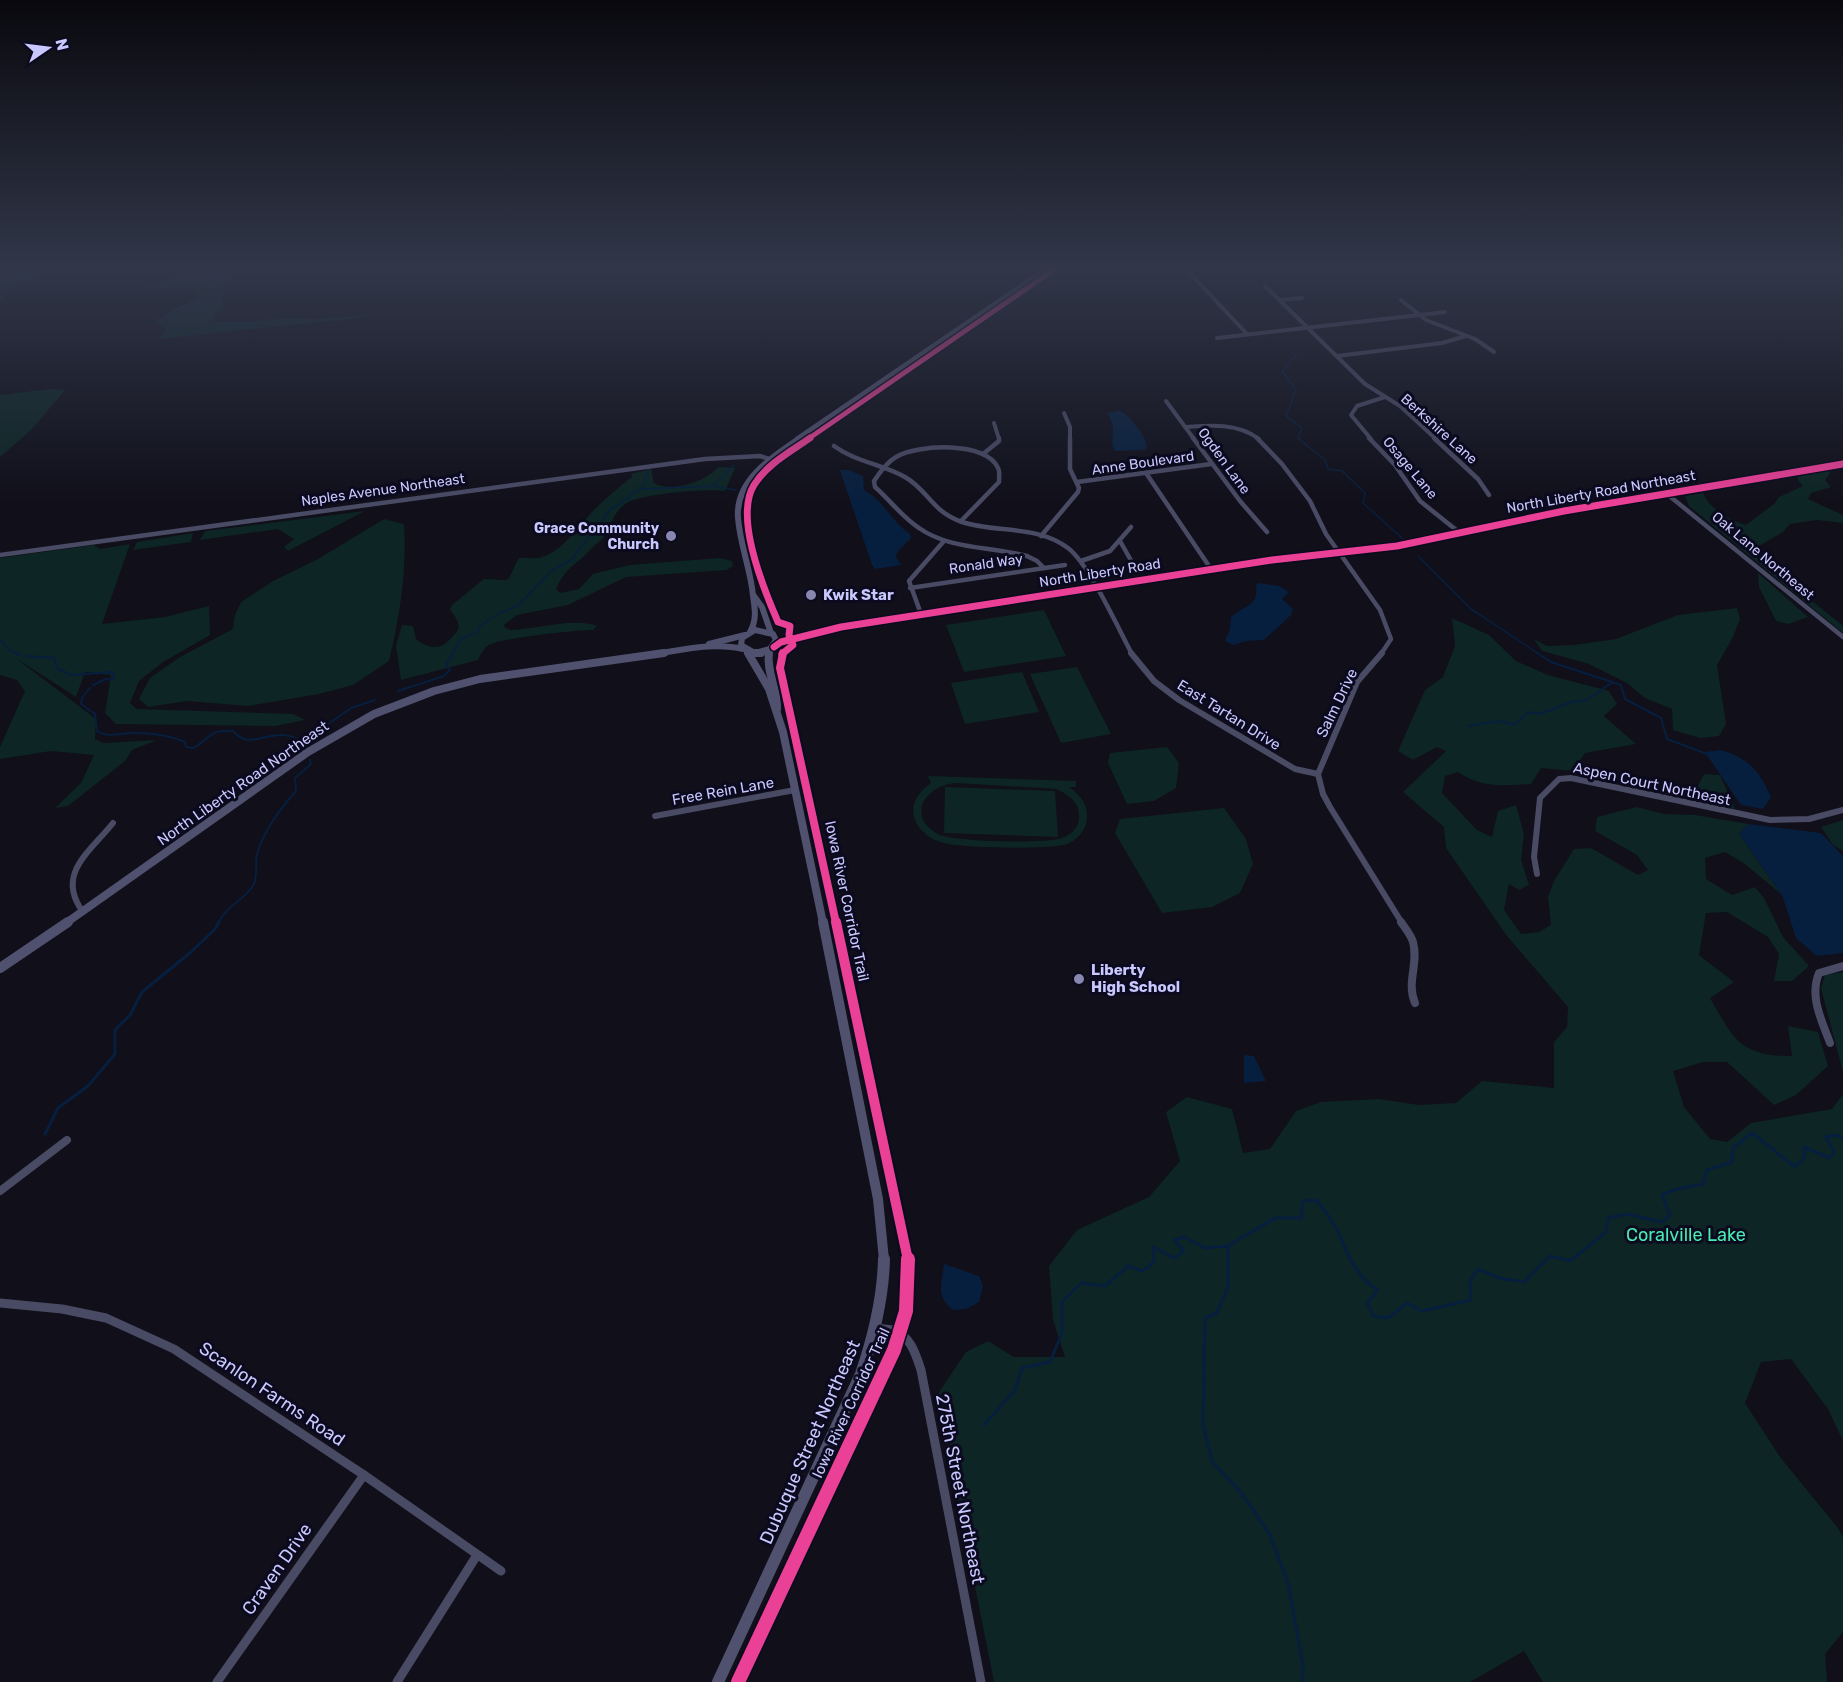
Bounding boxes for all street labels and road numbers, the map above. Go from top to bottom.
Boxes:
street label: Berkshire Lane [1397,390,1481,468]
street label: Ogden Lane [1194,425,1254,498]
street label: Osage Lane [1379,433,1441,503]
street label: Anne Boulevard [1091,447,1195,479]
street label: North Liberty Road Northeast [1505,467,1697,517]
street label: Naples Avenue Northeast [300,470,466,510]
street label: Oak Lane Northeast [1708,508,1818,604]
street label: Ronald Way [948,550,1024,578]
street label: North Liberty Road [1038,555,1162,591]
street label: Salm Drive [1313,666,1361,740]
street label: East Tartan Drive [1174,676,1284,754]
street label: North Liberty Road Northeast [154,717,332,849]
street label: Aspen Court Northeast [1572,759,1733,810]
street label: Free Rein Lane [671,773,775,809]
street label: Iowa River Corridor Trail [821,819,873,983]
street label: Iowa River Corridor Trail [808,1325,894,1481]
street label: Dubuque Street Northeast [755,1336,865,1548]
street label: Scanlon Farms Road [195,1337,349,1451]
street label: 275th Street Northeast [931,1392,989,1586]
street label: Craven Drive [237,1519,317,1619]

